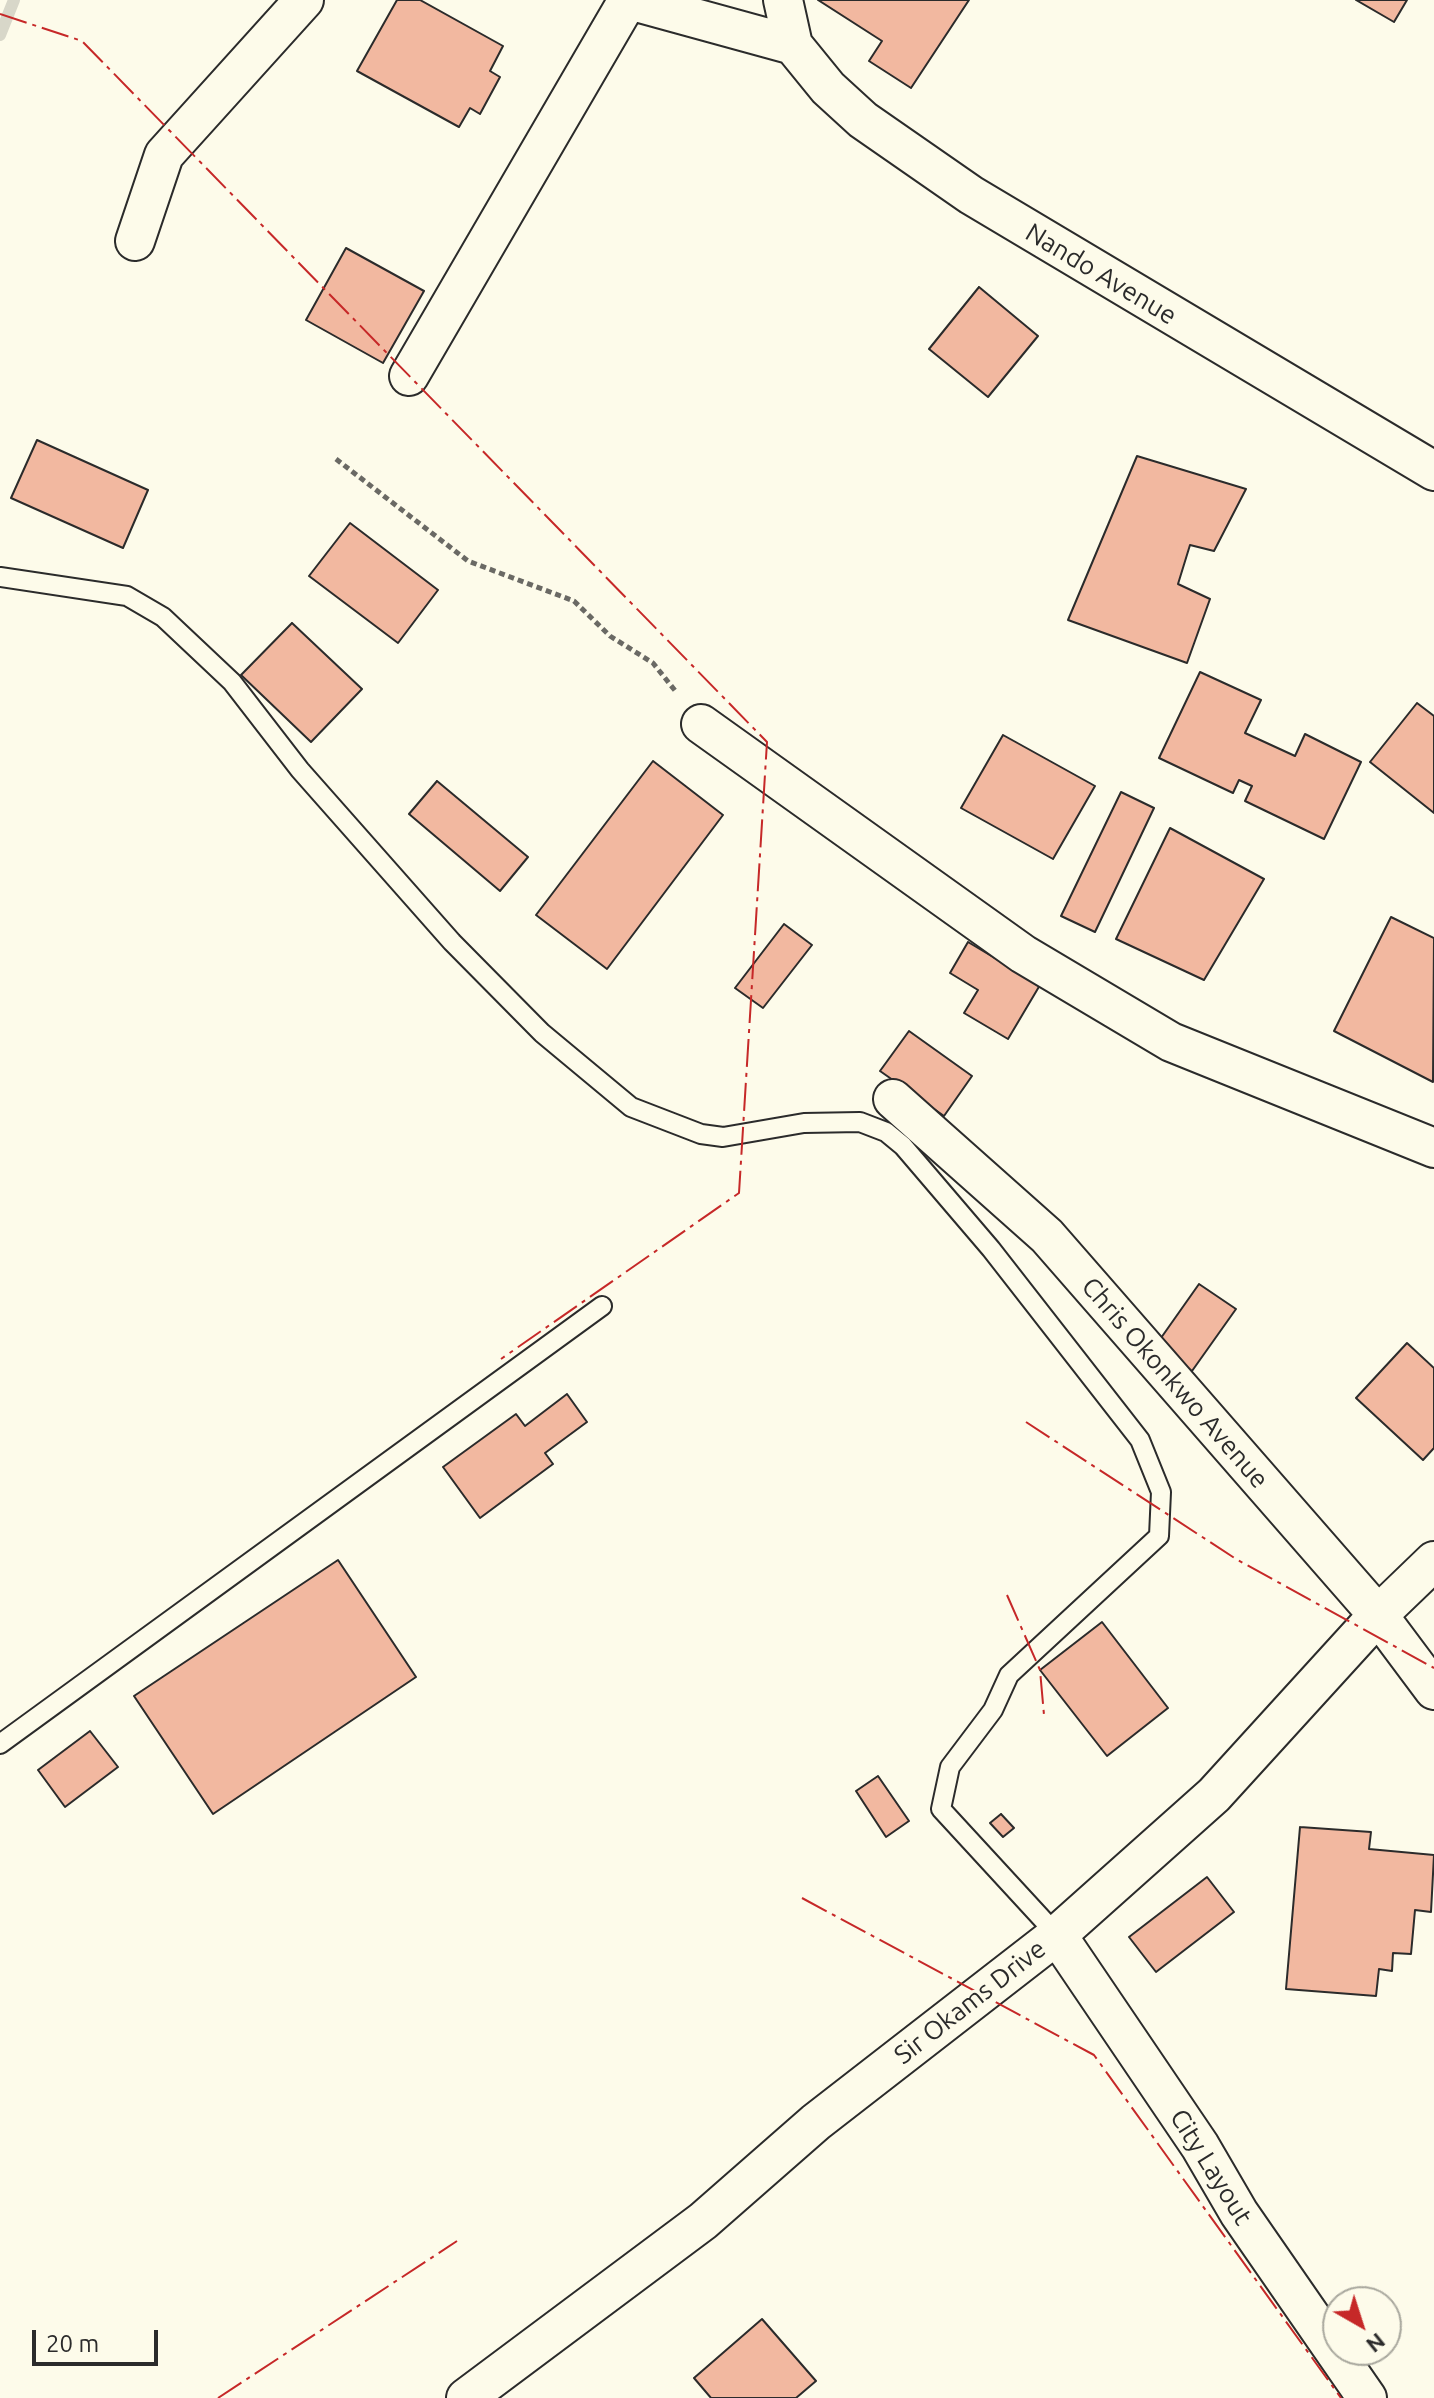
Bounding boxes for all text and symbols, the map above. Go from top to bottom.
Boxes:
street label: Nando Avenue [1020,217,1182,331]
street label: Chris Okonkwo Avenue [1075,1271,1275,1495]
street label: Sir Okams Drive [888,1933,1052,2071]
street label: City Layout [1163,2103,1259,2231]
north arrow [1322,2286,1402,2366]
scale bar [36,2314,162,2364]
text: N [1362,2329,1390,2358]
text: 20 m [46,2330,99,2357]

